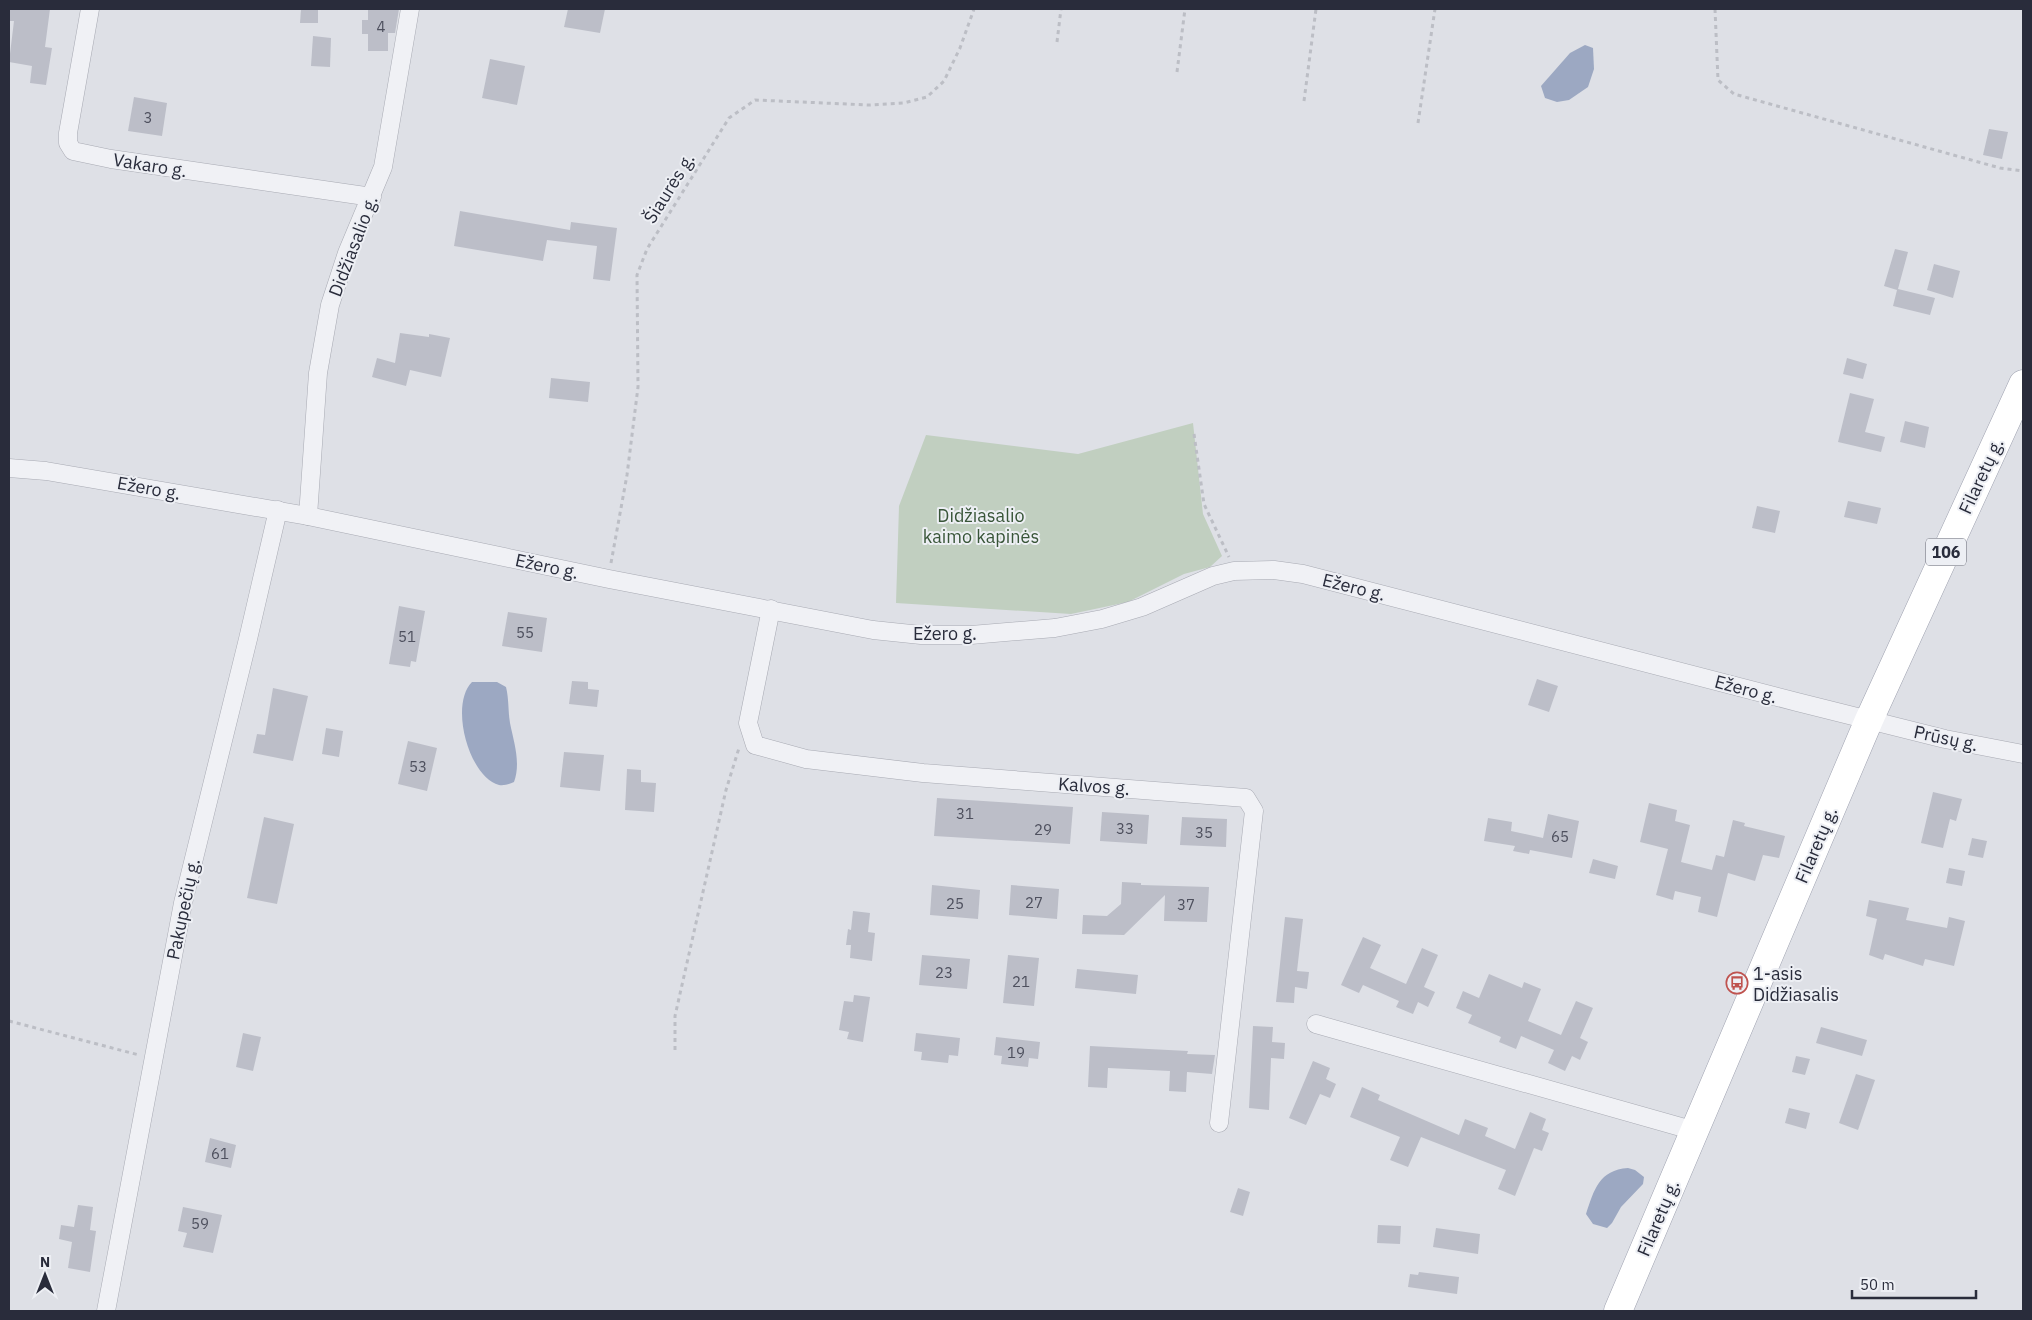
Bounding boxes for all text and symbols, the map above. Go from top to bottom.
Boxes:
house number: 4 [376,17,386,36]
house number: 3 [143,108,153,127]
street label: Vakaro g. [111,148,189,182]
street label: Šiaurės g. [638,148,700,228]
street label: Didžiasalio g. [323,192,383,300]
street label: Filaretų g. [1953,434,2009,518]
street label: Ežero g. [115,471,183,505]
park label: Didžiasalio kaimo kapinės [923,504,1039,548]
road number: 106 [1926,538,1966,566]
street label: Ežero g. [513,548,581,584]
street label: Ežero g. [1320,568,1388,606]
street label: Ežero g. [913,622,977,645]
house number: 55 [516,623,534,642]
house number: 51 [398,627,416,646]
street label: Ežero g. [1712,670,1780,708]
street label: Prūsų g. [1912,720,1980,756]
house number: 53 [409,757,427,776]
street label: Kalvos g. [1057,772,1131,800]
street label: Filaretų g. [1790,803,1842,887]
house number: 31 [956,804,974,823]
house number: 33 [1116,819,1134,838]
house number: 29 [1034,820,1052,839]
house number: 35 [1195,823,1213,842]
house number: 65 [1551,827,1569,846]
street label: Pakupečių g. [161,856,205,962]
house number: 27 [1025,893,1043,912]
house number: 25 [946,894,964,913]
house number: 37 [1177,895,1195,914]
place label: 1-asis Didžiasalis [1753,962,1839,1006]
house number: 23 [935,963,953,982]
bus stop icon: 1-asis Didžiasalis [1725,971,1749,995]
house number: 21 [1012,972,1030,991]
house number: 19 [1007,1043,1025,1062]
house number: 61 [211,1144,229,1163]
street label: Filaretų g. [1632,1176,1684,1260]
house number: 59 [191,1214,209,1233]
north arrow [20,1250,70,1300]
text: N [40,1253,50,1271]
scale bar [1852,1268,1976,1300]
text: 50 m [1860,1275,1895,1294]

